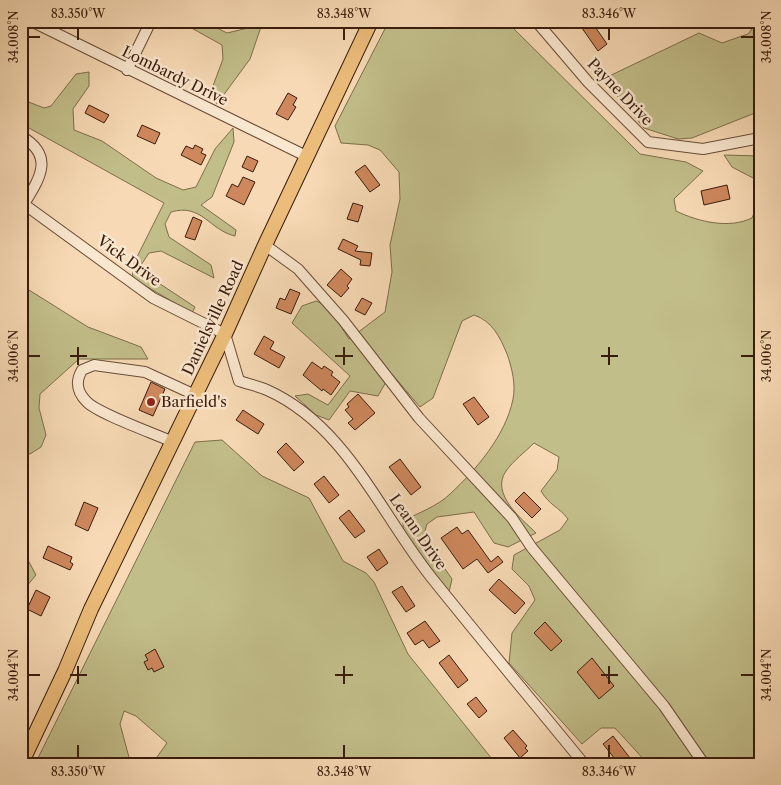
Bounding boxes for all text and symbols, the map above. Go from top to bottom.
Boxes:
text: 83.350°W [51,6,106,21]
text: 83.348°W [317,6,372,21]
text: 83.346°W [582,6,637,21]
text: 34.008°N [6,11,21,63]
text: 34.008°N [759,11,774,63]
street label: Lombardy Drive [119,42,231,110]
street label: Payne Drive [584,54,657,129]
street label: Vick Drive [93,230,165,290]
street label: Danielsville Road [178,257,247,378]
text: 34.006°N [6,330,21,382]
text: 34.006°N [759,330,774,382]
place label: Barfield's [161,392,227,411]
marker: Barfield's [145,396,157,408]
street label: Leann Drive [385,490,451,573]
text: 34.004°N [6,649,21,701]
text: 34.004°N [759,649,774,701]
text: 83.350°W [51,764,106,779]
text: 83.348°W [317,764,372,779]
text: 83.346°W [582,764,637,779]

